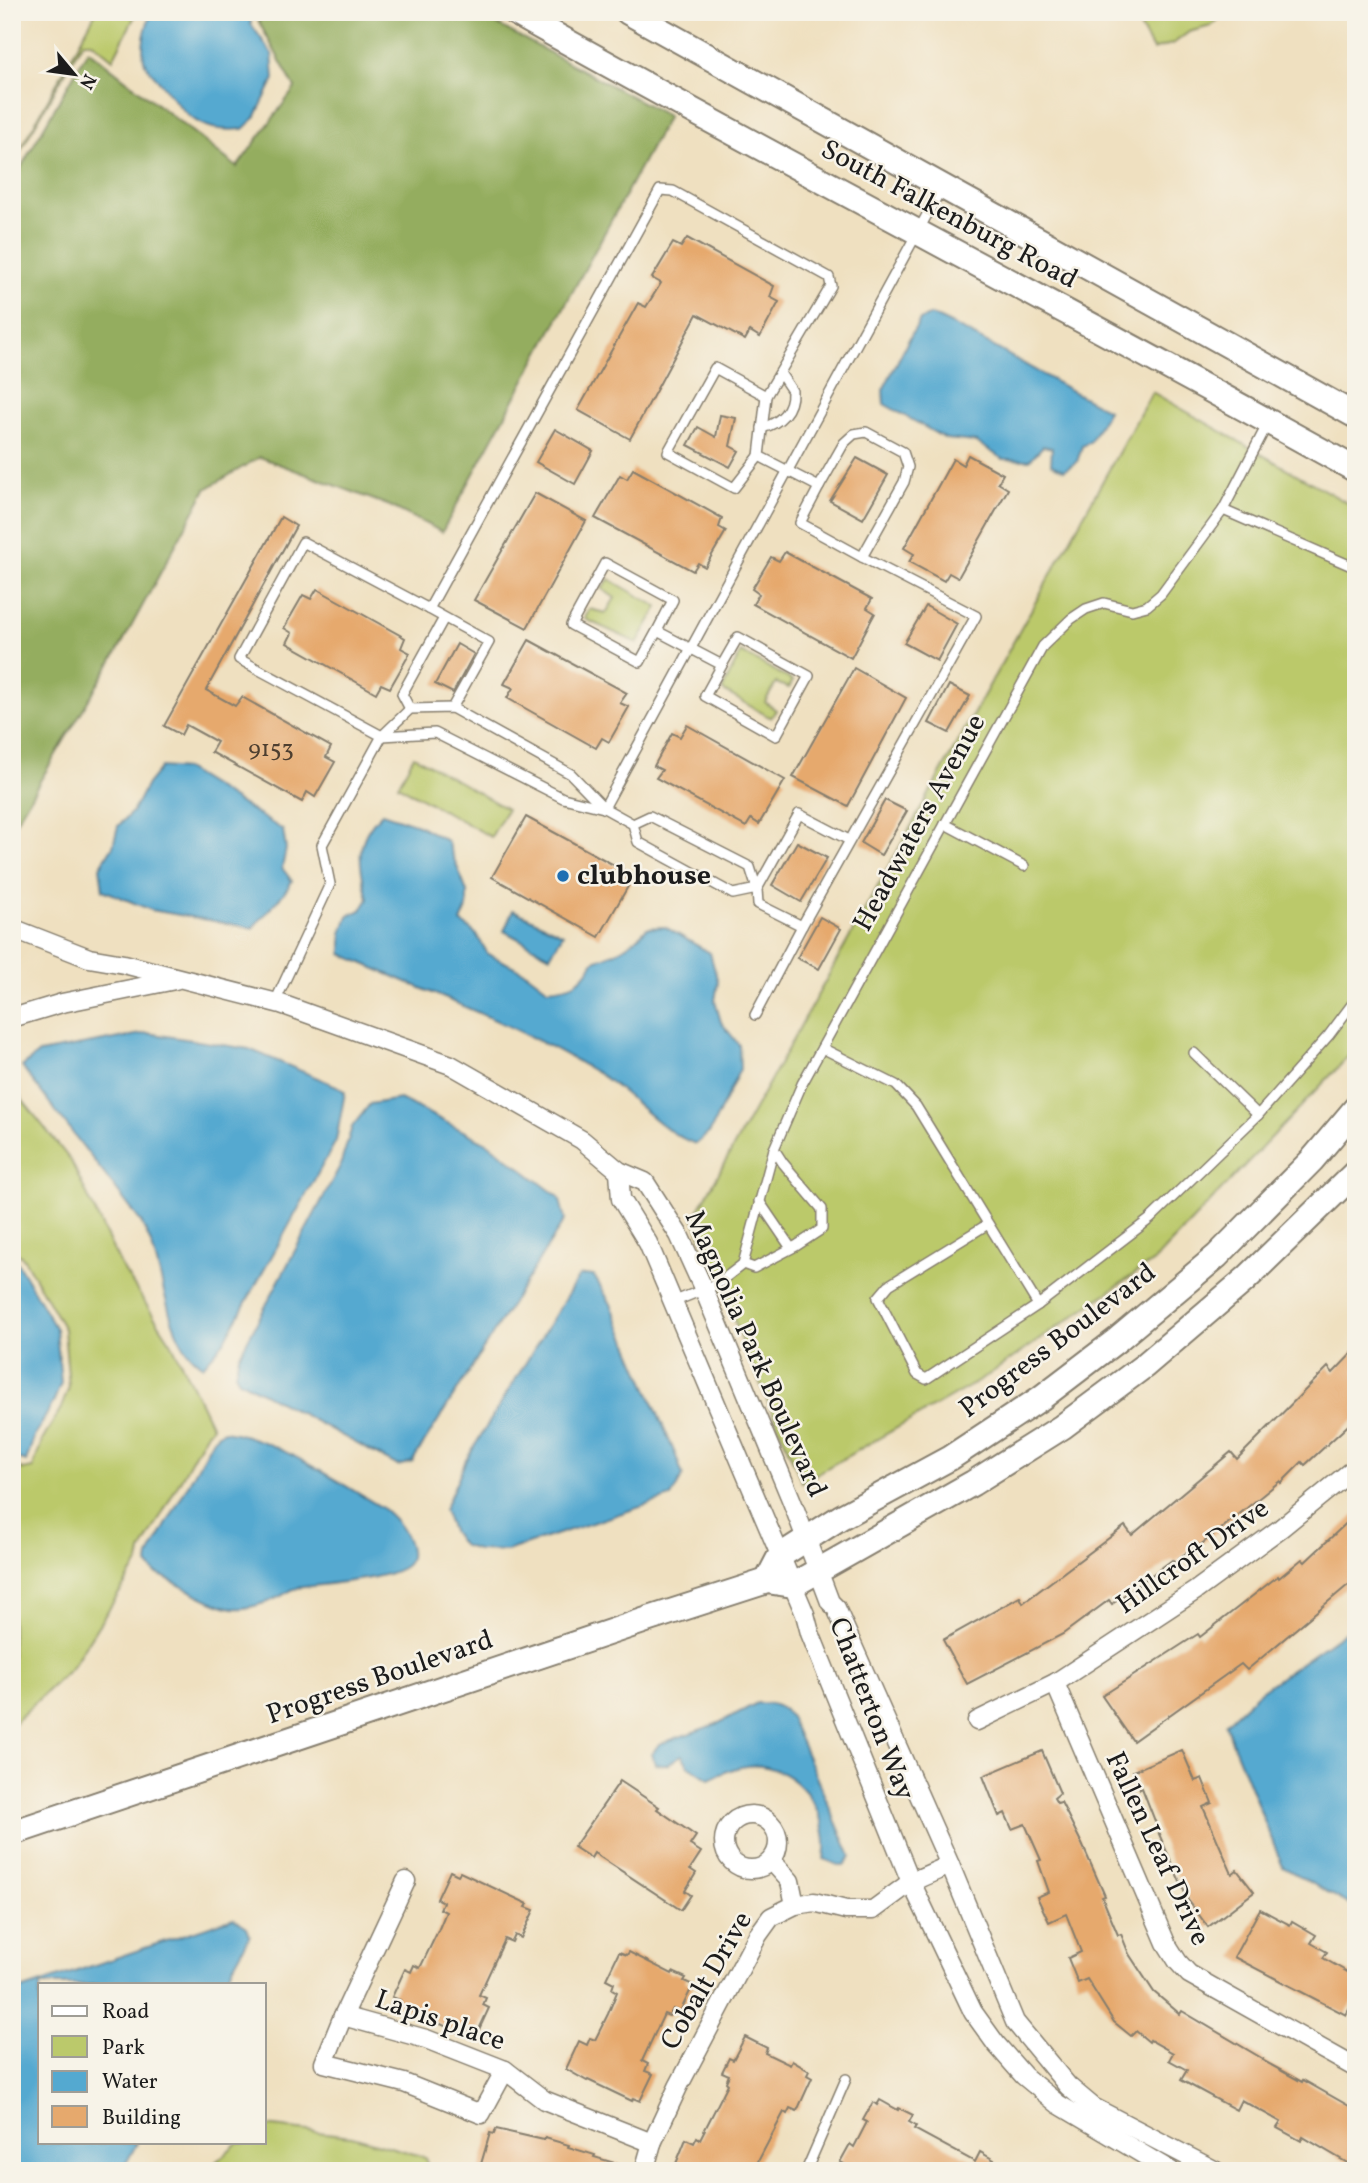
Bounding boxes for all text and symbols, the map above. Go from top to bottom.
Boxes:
north arrow [38,38,108,108]
text: N [72,69,102,94]
street label: South Falkenburg Road [814,131,1084,299]
street label: Headwaters Avenue [844,707,996,939]
house number: 9153 [248,733,294,767]
place label: clubhouse [577,857,711,896]
marker: clubhouse [555,868,571,884]
street label: Magnolia Park Boulevard [674,1204,836,1504]
street label: Progress Boulevard [951,1254,1165,1428]
street label: Hillcroft Drive [1109,1490,1277,1624]
street label: Chatterton Way [818,1612,924,1806]
street label: Progress Boulevard [261,1621,499,1735]
street label: Fallen Leaf Drive [1095,1746,1219,1952]
street label: Cobalt Drive [652,1904,762,2058]
street label: Lapis place [370,1980,510,2062]
legend [38,1983,266,2144]
text: Road [102,1998,149,2027]
text: Park [102,2034,145,2063]
text: Water [102,2068,158,2097]
text: Building [102,2104,181,2133]

